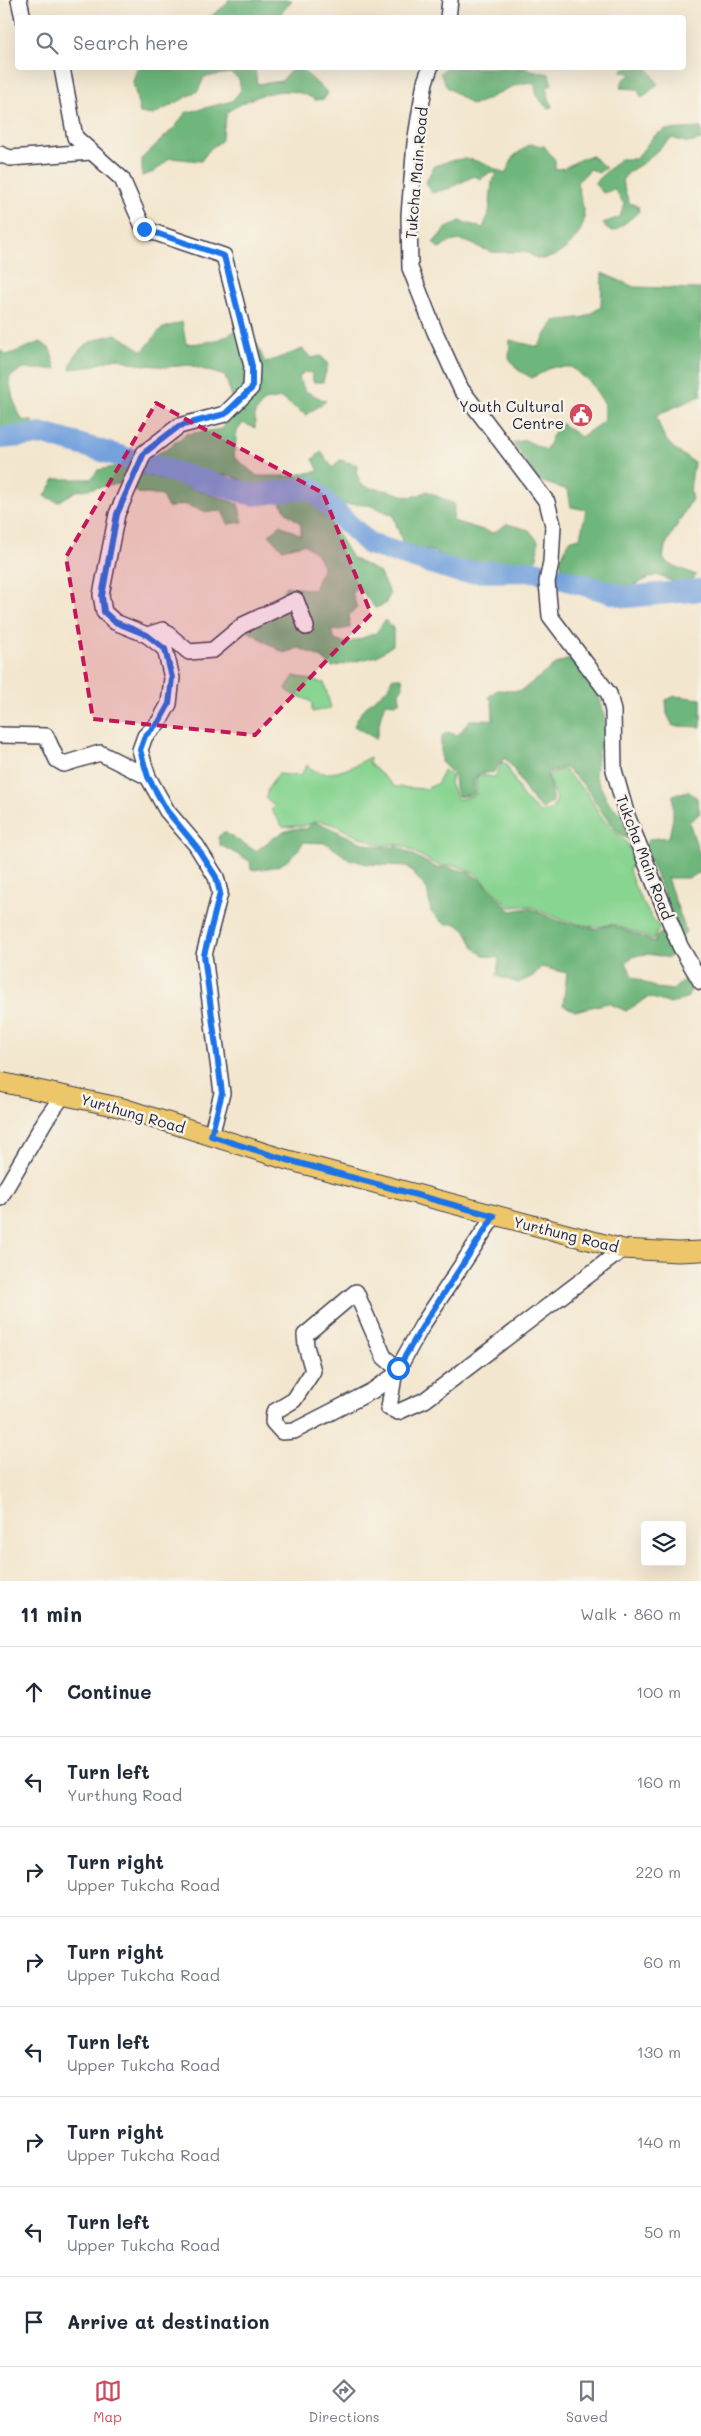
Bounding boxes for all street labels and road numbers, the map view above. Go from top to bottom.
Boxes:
street label: Tukcha Main Road [400,106,432,240]
street label: Tukcha Main Road [612,792,678,922]
street label: Yurthung Road [78,1089,188,1137]
street label: Yurthung Road [511,1211,621,1257]

